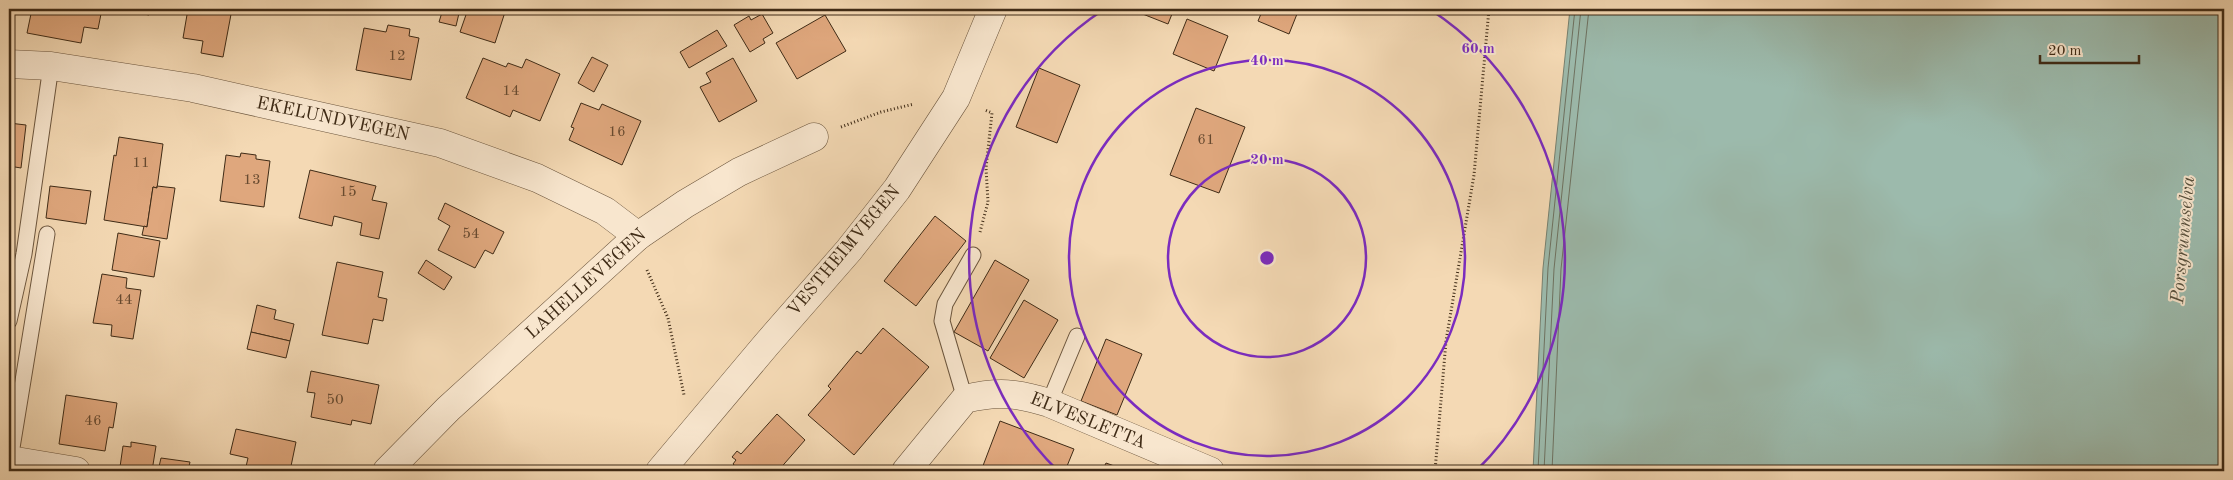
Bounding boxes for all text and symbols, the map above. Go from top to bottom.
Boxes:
scale bar [2040,32,2139,64]
text: 60 m [1461,42,1495,57]
text: 20 m [2048,44,2082,59]
house number: 12 [388,49,406,64]
text: 40 m [1250,54,1284,69]
house number: 14 [502,84,520,99]
street label: EKELUNDVEGEN [255,94,411,144]
house number: 16 [608,125,626,140]
house number: 61 [1197,133,1215,148]
text: 20 m [1250,153,1284,168]
house number: 11 [132,156,150,171]
house number: 13 [243,173,261,188]
water label: Porsgrunnselva [2169,176,2199,305]
street label: VESTHEIMVEGEN [784,182,904,320]
house number: 15 [339,185,357,200]
street label: LAHELLEVEGEN [523,226,650,342]
house number: 54 [462,227,480,242]
centre of rings [1258,249,1276,267]
house number: 44 [115,293,133,308]
street label: ELVESLETTA [1027,390,1149,453]
house number: 50 [326,393,344,408]
house number: 46 [84,414,102,429]

